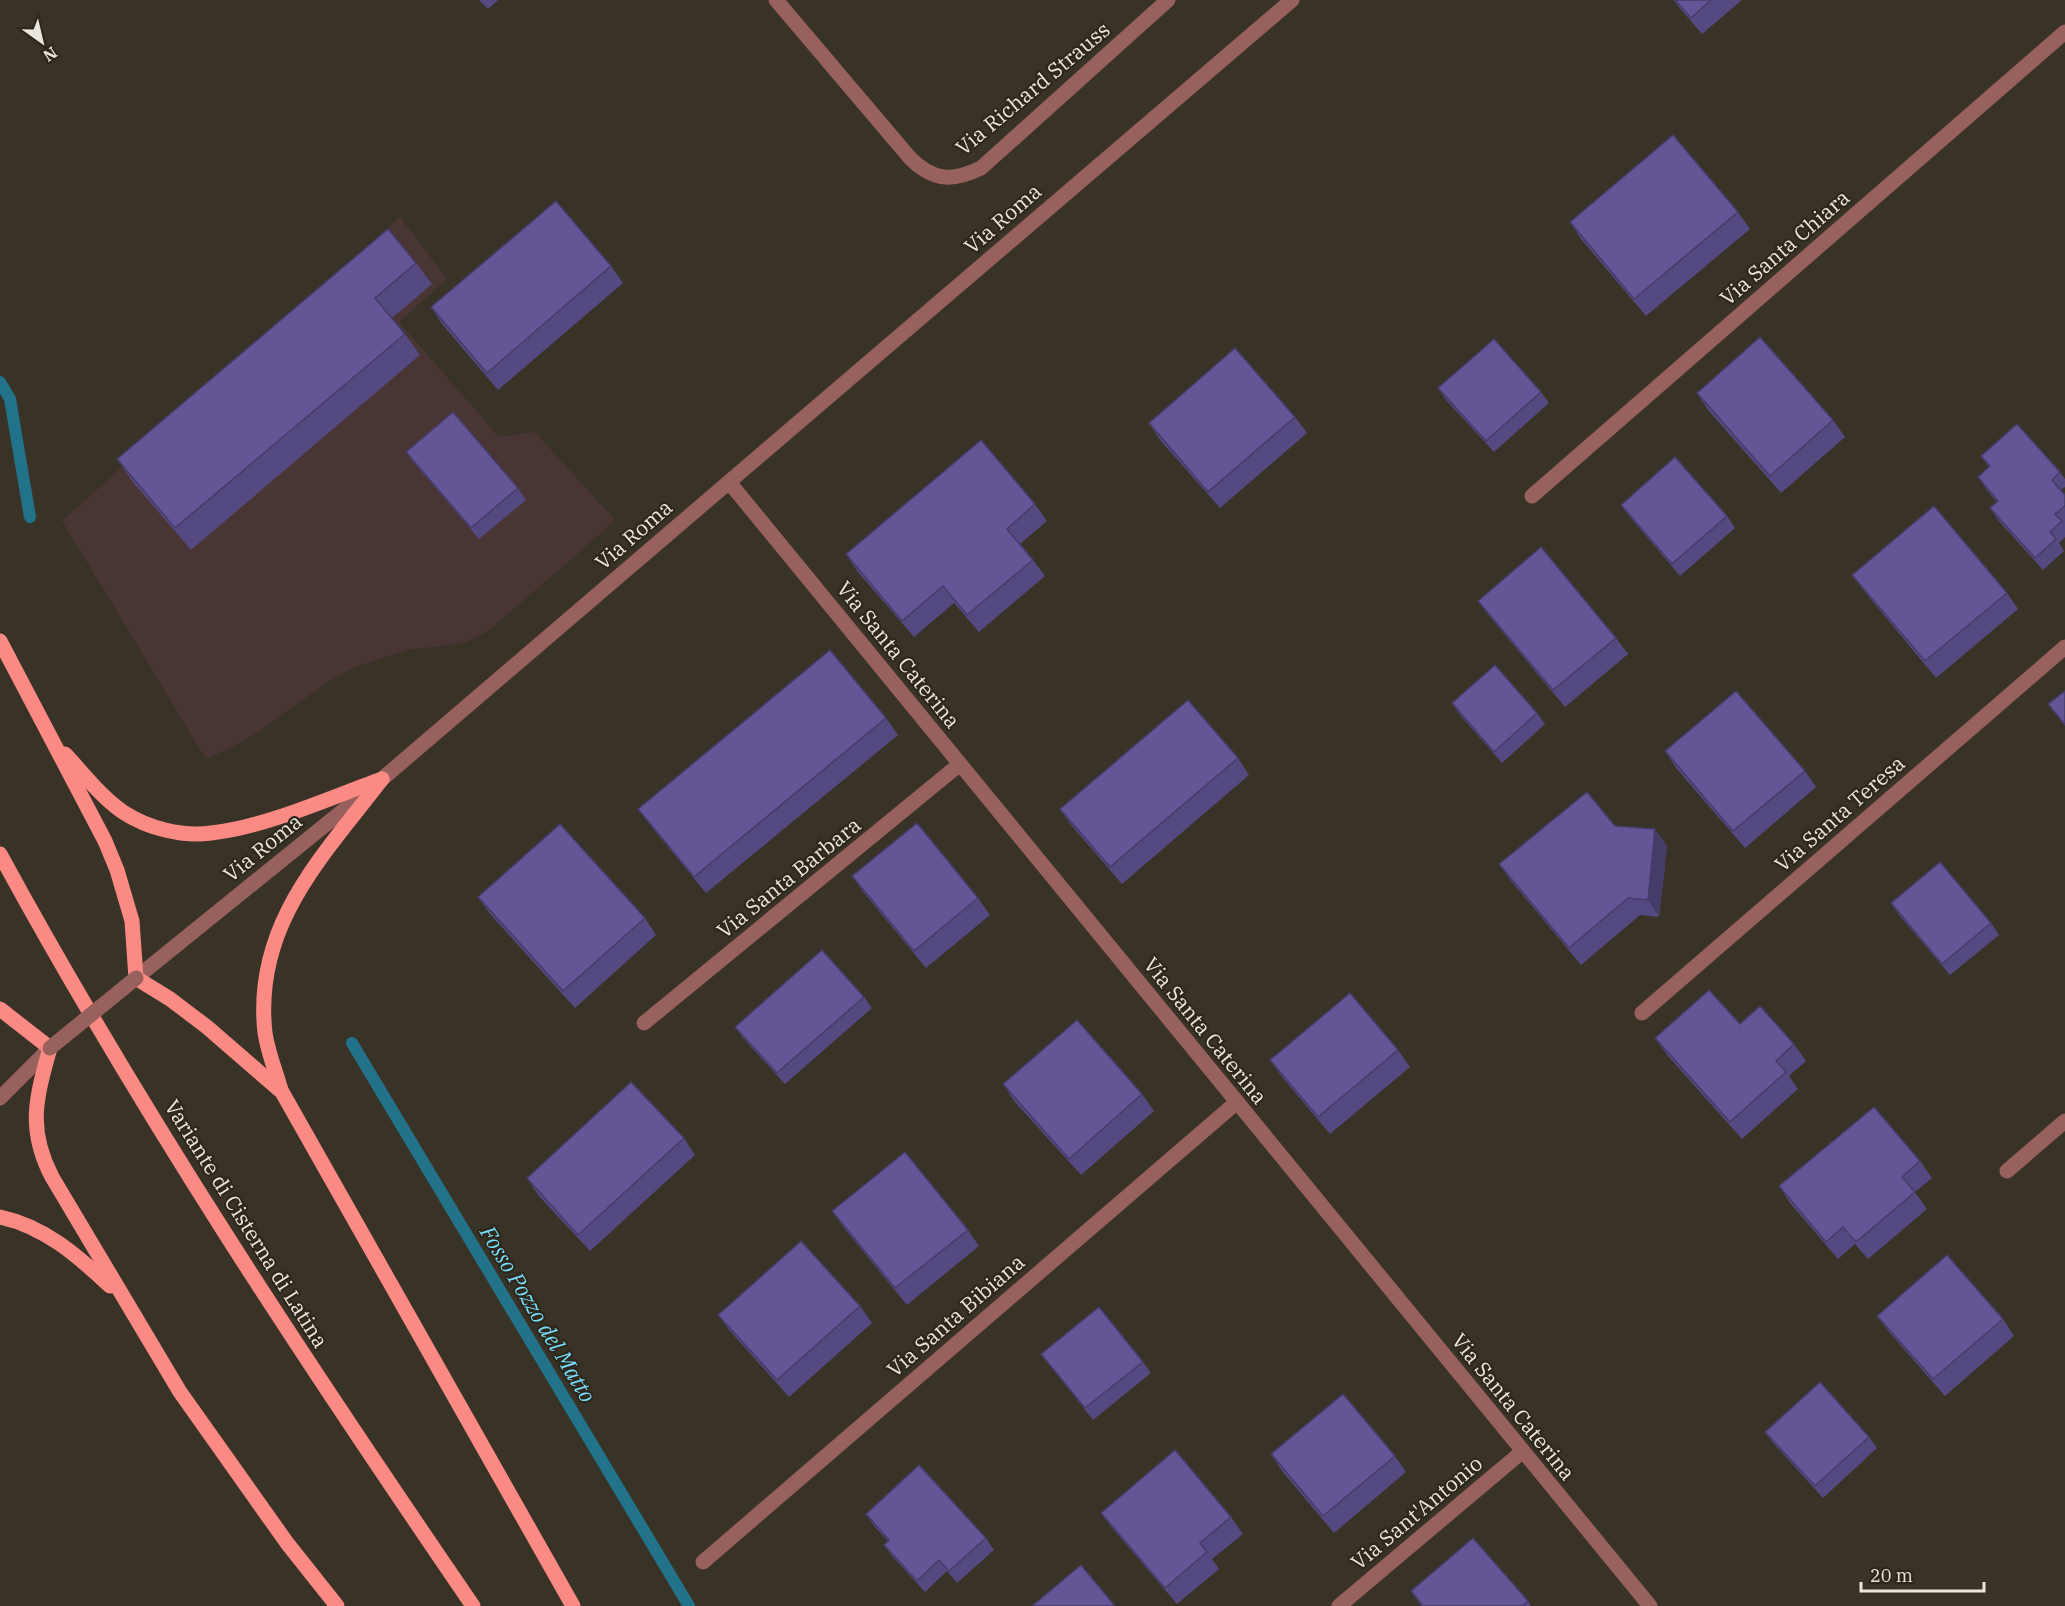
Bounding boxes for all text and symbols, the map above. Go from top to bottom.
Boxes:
north arrow [12,12,72,72]
street label: Via Richard Strauss [949,15,1115,161]
text: N [40,43,61,66]
street label: Via Roma [958,177,1047,260]
street label: Via Santa Chiara [1714,183,1855,311]
street label: Via Roma [589,493,678,576]
street label: Via Santa Caterina [831,575,967,734]
street label: Via Santa Teresa [1768,749,1910,878]
street label: Via Roma [217,807,308,888]
street label: Via Santa Barbara [711,811,866,944]
street label: Via Santa Caterina [1138,951,1274,1110]
street label: Variante di Cisterna di Latina [159,1094,335,1353]
water label: Fosso Pozzo del Matto [474,1219,603,1408]
street label: Via Santa Bibiana [881,1248,1030,1383]
street label: Via Santa Caterina [1446,1327,1582,1486]
street label: Via Sant'Antonio [1345,1449,1488,1576]
scale bar [1861,1555,1984,1593]
text: 20 m [1870,1564,1913,1587]

